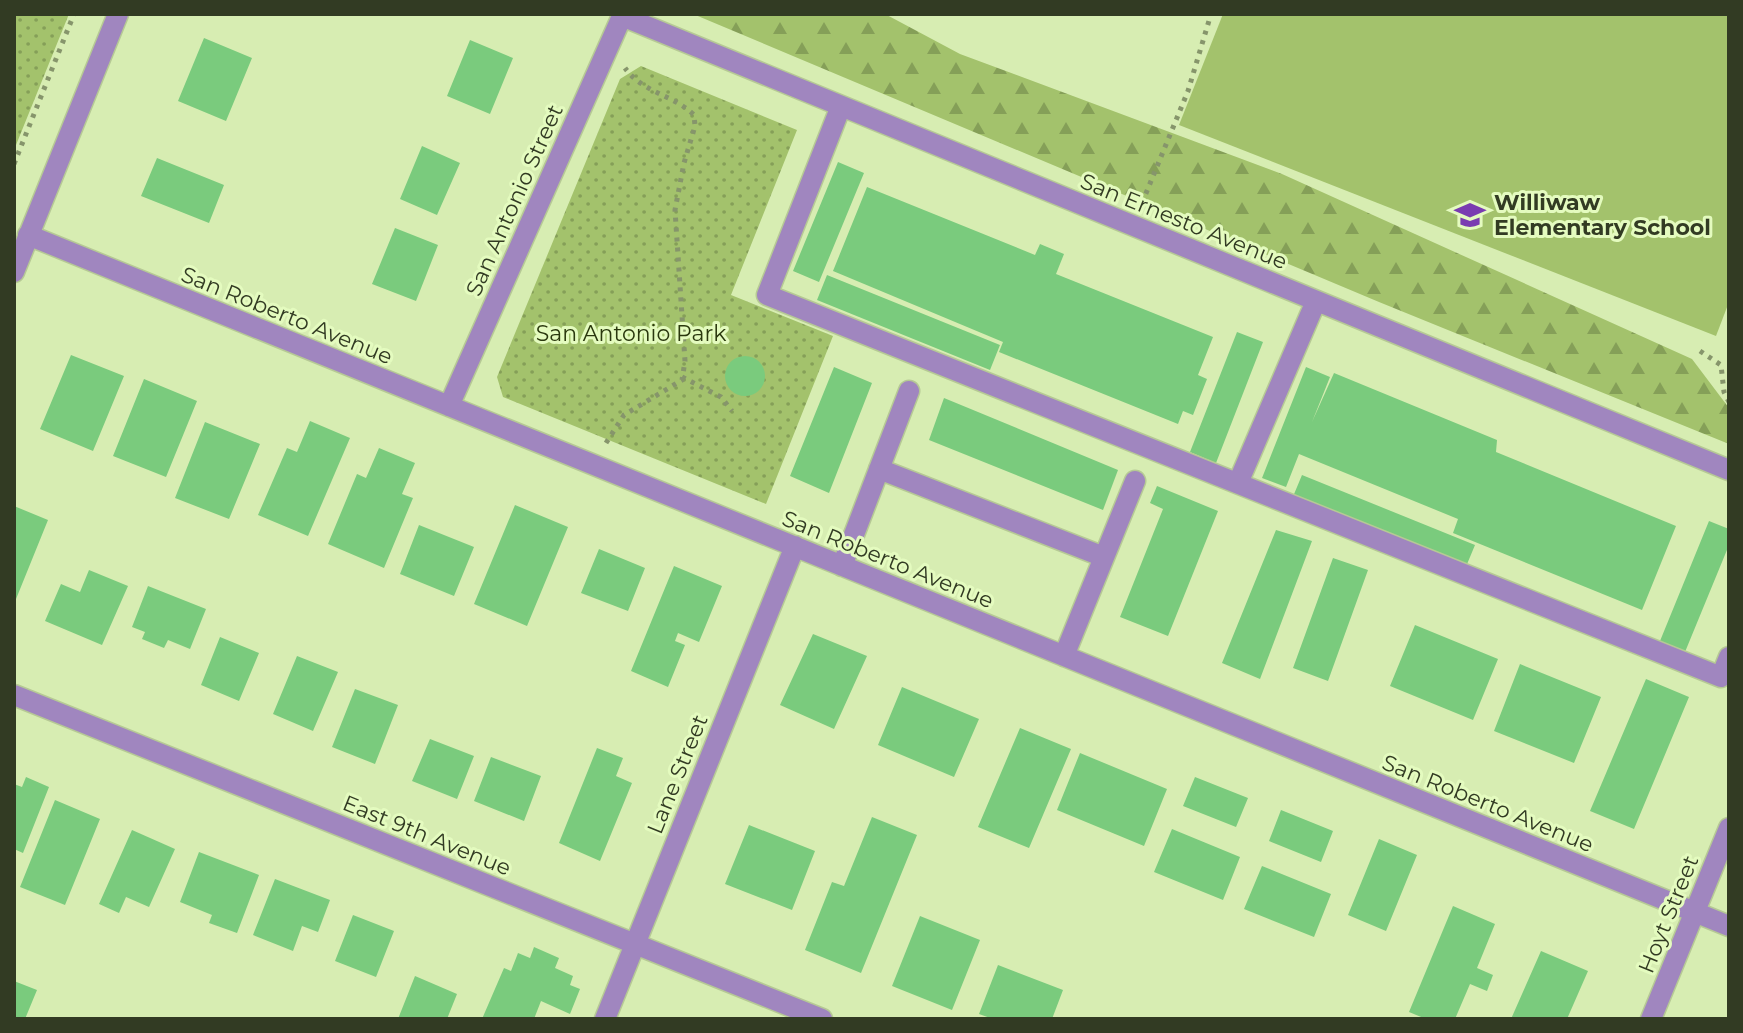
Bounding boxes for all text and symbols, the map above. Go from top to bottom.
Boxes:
street label: San Antonio Street [460,100,569,300]
street label: San Ernesto Avenue [1077,168,1291,275]
place label: Williwaw Elementary School [1494,189,1711,241]
school or university icon: Williwaw Elementary School [1453,198,1487,232]
street label: San Roberto Avenue [177,261,396,370]
park label: San Antonio Park [536,320,727,347]
street label: San Roberto Avenue [778,505,997,614]
street label: Lane Street [641,710,714,838]
street label: San Roberto Avenue [1378,749,1597,858]
street label: East 9th Avenue [339,789,515,882]
street label: Hoyt Street [1633,851,1704,977]

